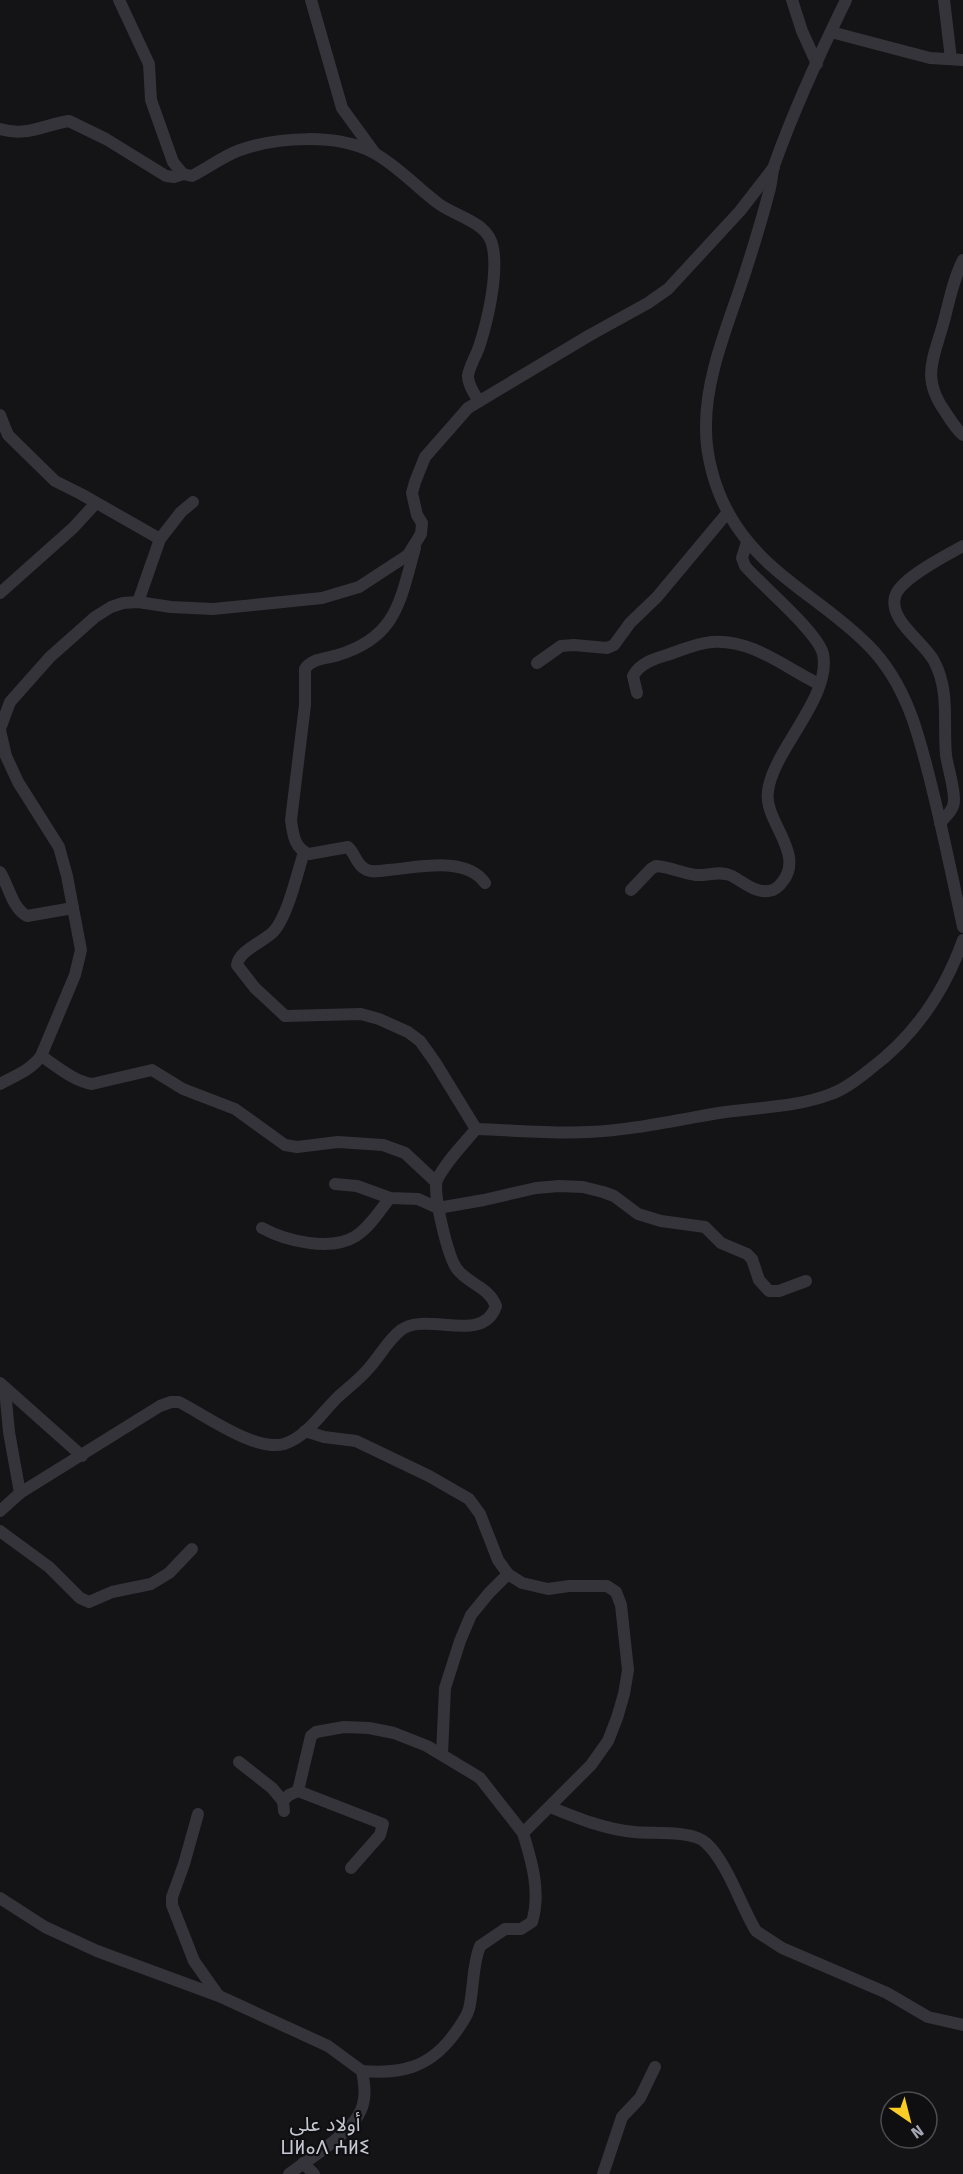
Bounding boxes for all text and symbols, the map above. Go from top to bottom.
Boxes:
north arrow [879,2090,939,2150]
district label: أولاد علي ⵡⵍⴰⴷ ⵄⵍⵉ [280,2112,370,2159]
text: N [908,2121,927,2143]

